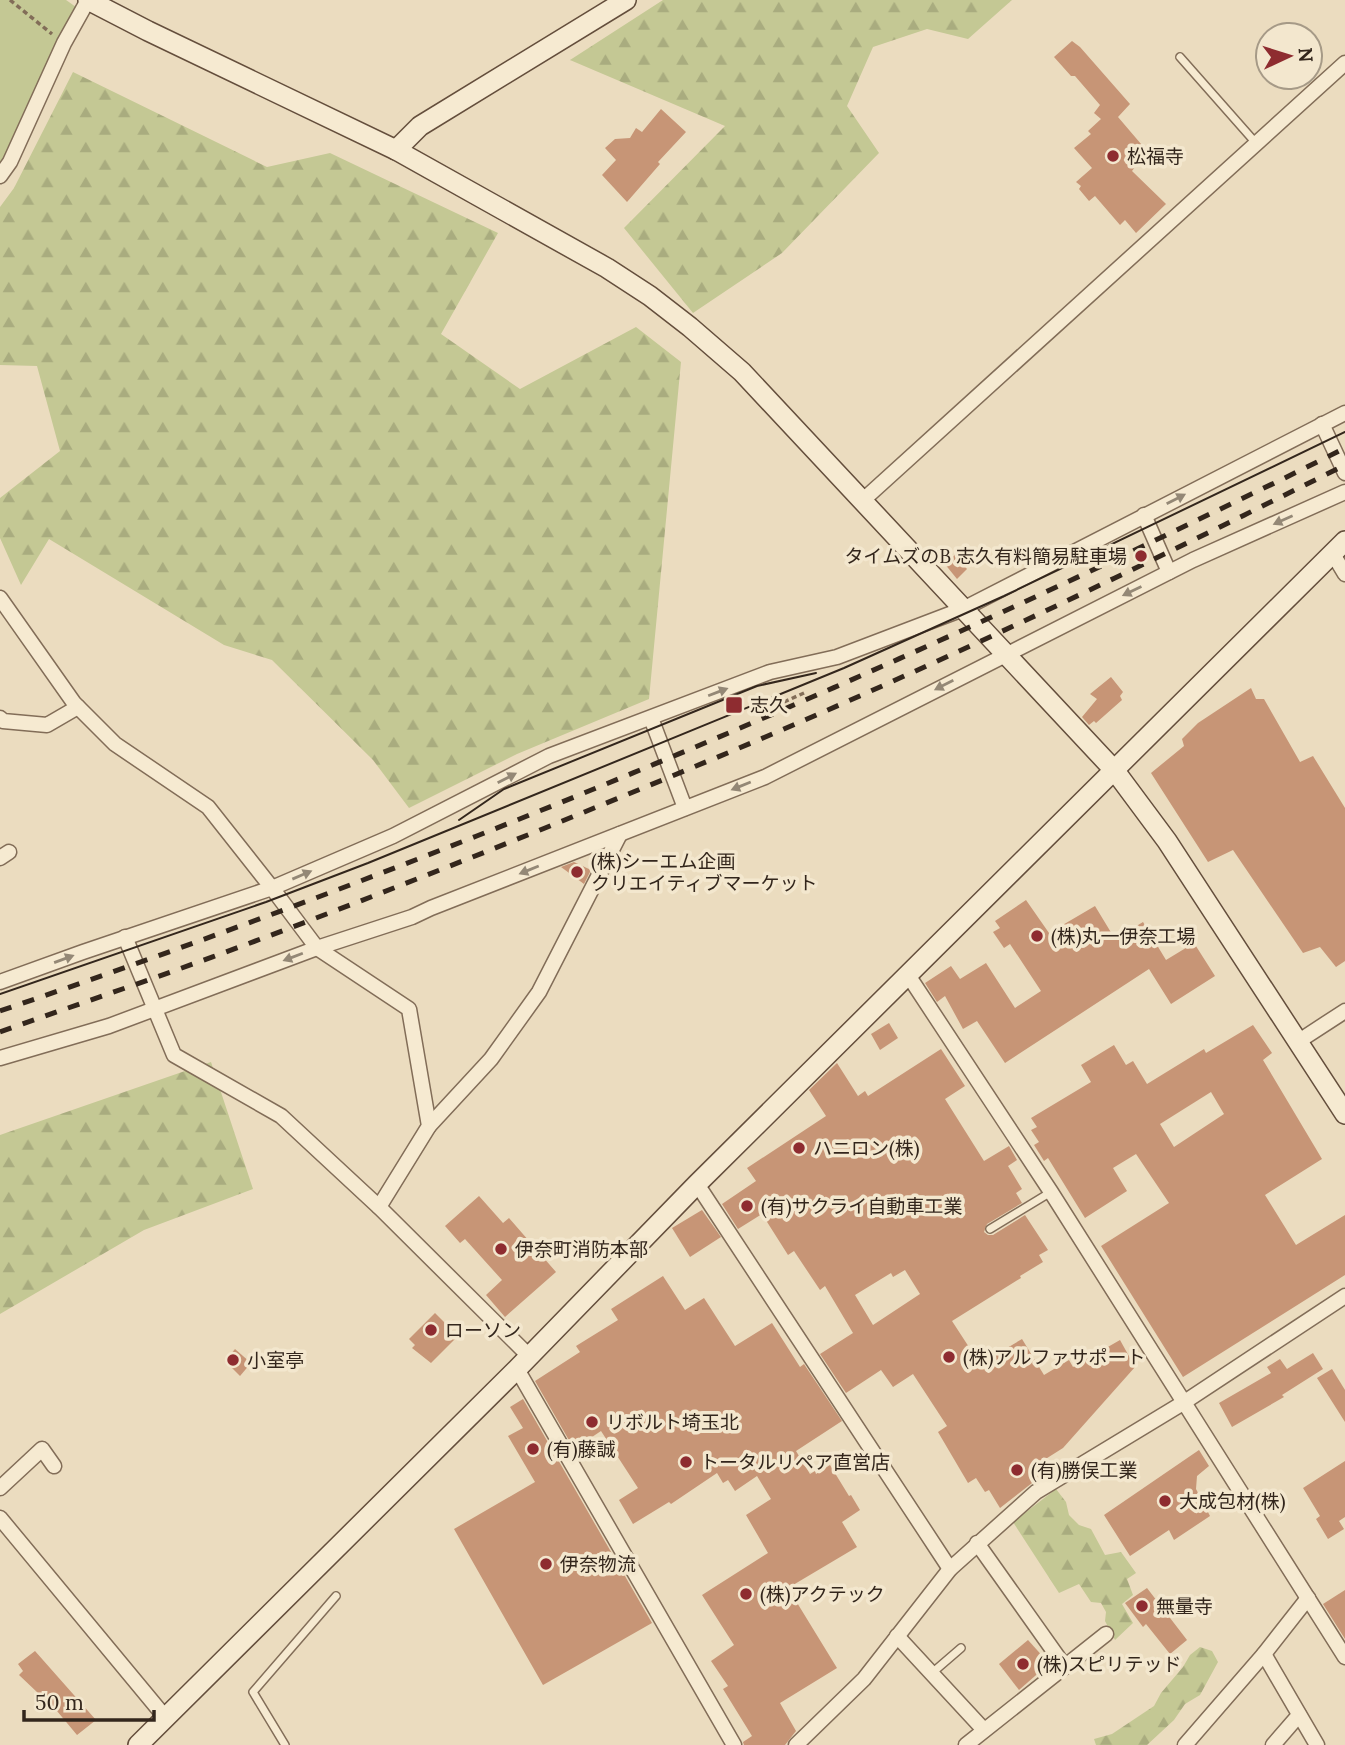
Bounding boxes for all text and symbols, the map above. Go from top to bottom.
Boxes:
north arrow [1254,21,1324,91]
text: N [1293,47,1318,63]
place label: 松福寺 [1127,144,1184,168]
marker: 松福寺 [1105,148,1121,164]
one-way arrow [1166,494,1186,505]
one-way arrow [1273,514,1293,526]
place label: タイムズのB 志久有料簡易駐車場 [845,544,1127,568]
marker: タイムズのB 志久有料簡易駐車場 [1133,548,1149,564]
one-way arrow [1122,585,1142,596]
one-way arrow [934,679,954,690]
one-way arrow [707,686,728,697]
place label: 志久 [750,693,788,717]
marker: 志久 [724,695,744,715]
one-way arrow [497,772,517,783]
one-way arrow [730,781,751,792]
place label: (株)シーエム企画 クリエイティブマーケット [591,849,817,895]
marker: (株)シーエム企画 クリエイティブマーケット [569,864,585,880]
one-way arrow [519,865,540,876]
one-way arrow [291,869,312,880]
place label: (株)丸一伊奈工場 [1051,924,1196,949]
marker: (株)丸一伊奈工場 [1029,928,1045,944]
one-way arrow [282,951,303,962]
one-way arrow [54,953,75,964]
place label: ハニロン(株) [813,1136,920,1161]
marker: ハニロン(株) [791,1140,807,1156]
place label: (有)サクライ自動車工業 [761,1194,963,1219]
marker: (有)サクライ自動車工業 [739,1198,755,1214]
place label: 伊奈町消防本部 [515,1237,648,1261]
marker: 伊奈町消防本部 [493,1241,509,1257]
place label: ローソン [445,1318,521,1342]
marker: ローソン [423,1322,439,1338]
place label: (株)アルファサポート [963,1345,1145,1370]
place label: 小室亭 [247,1348,304,1372]
marker: (株)アルファサポート [941,1349,957,1365]
marker: 小室亭 [225,1352,241,1368]
place label: リボルト埼玉北 [606,1410,739,1434]
marker: リボルト埼玉北 [584,1414,600,1430]
place label: (有)藤誠 [547,1437,616,1462]
marker: (有)藤誠 [525,1441,541,1457]
place label: トータルリペア直営店 [700,1450,890,1474]
marker: トータルリペア直営店 [678,1454,694,1470]
place label: (有)勝俣工業 [1031,1458,1138,1483]
marker: (有)勝俣工業 [1009,1462,1025,1478]
place label: 大成包材(株) [1179,1489,1286,1514]
marker: 大成包材(株) [1157,1493,1173,1509]
place label: 伊奈物流 [560,1552,636,1576]
marker: 伊奈物流 [538,1556,554,1572]
place label: (株)アクテック [760,1582,885,1607]
marker: (株)アクテック [738,1586,754,1602]
place label: 無量寺 [1156,1594,1213,1618]
marker: 無量寺 [1134,1598,1150,1614]
place label: (株)スピリテッド [1037,1652,1182,1677]
marker: (株)スピリテッド [1015,1656,1031,1672]
scale bar [24,1678,154,1722]
text: 50 m [35,1689,84,1716]

